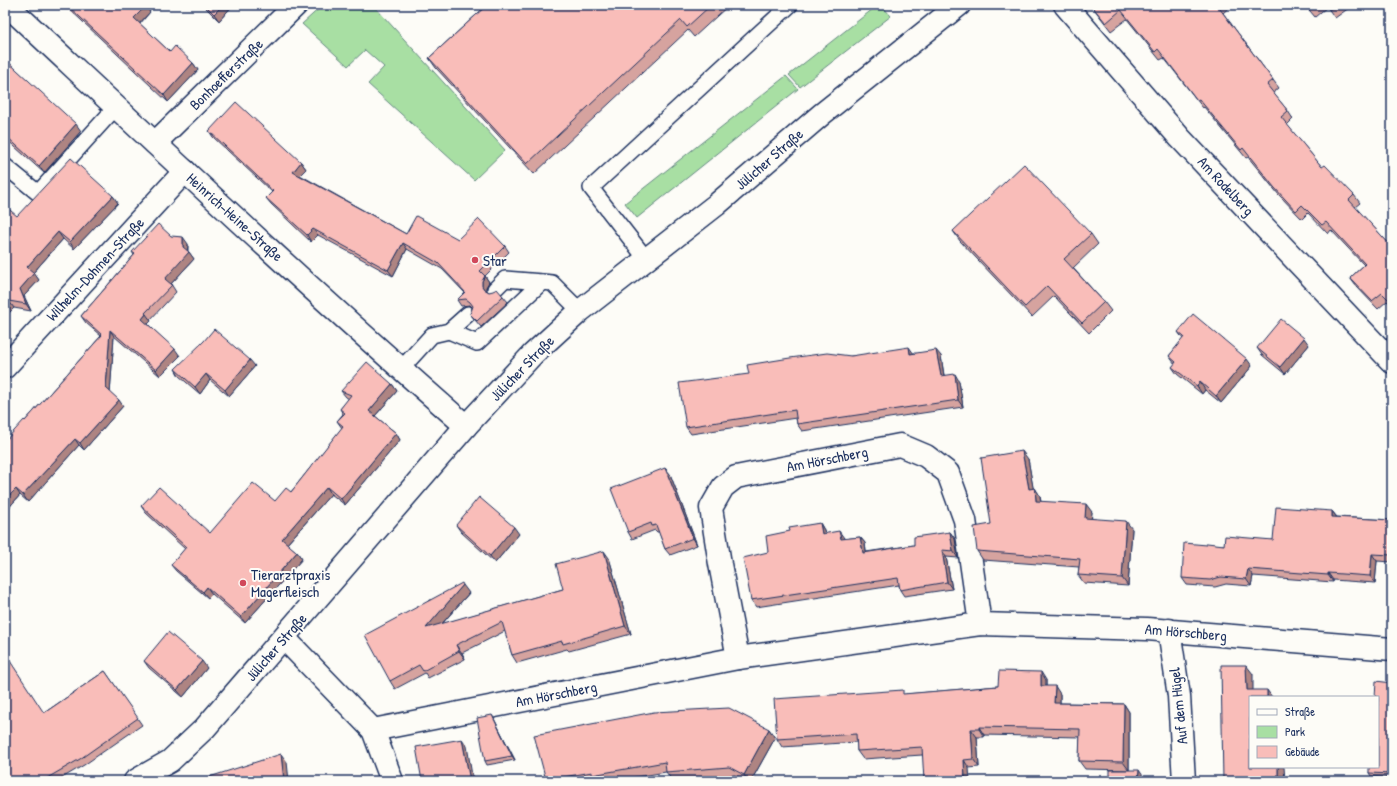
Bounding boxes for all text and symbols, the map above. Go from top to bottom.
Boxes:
street label: Bonhoefferstraße [185,33,267,115]
street label: Jülicher Straße [730,124,808,194]
street label: Am Rodelberg [1193,152,1259,221]
street label: Heinrich-Heine-Straße [182,168,288,266]
street label: Wilhelm-Dohmen-Straße [41,212,149,326]
place label: Star [483,250,507,271]
marker: Star [470,255,480,265]
street label: Jülicher Straße [485,331,559,405]
street label: Am Hörschberg [785,441,870,477]
place label: Tierarztpraxis Magerfleisch [251,564,331,602]
marker: Tierarztpraxis Magerfleisch [238,578,248,588]
street label: Jülicher Straße [241,608,311,686]
street label: Am Hörschberg [1144,618,1228,646]
street label: Auf dem Hügel [1164,666,1192,746]
street label: Am Hörschberg [514,676,599,712]
legend [1249,696,1379,768]
text: Straße [1285,703,1315,720]
text: Park [1285,723,1305,740]
text: Gebäude [1285,743,1320,760]

